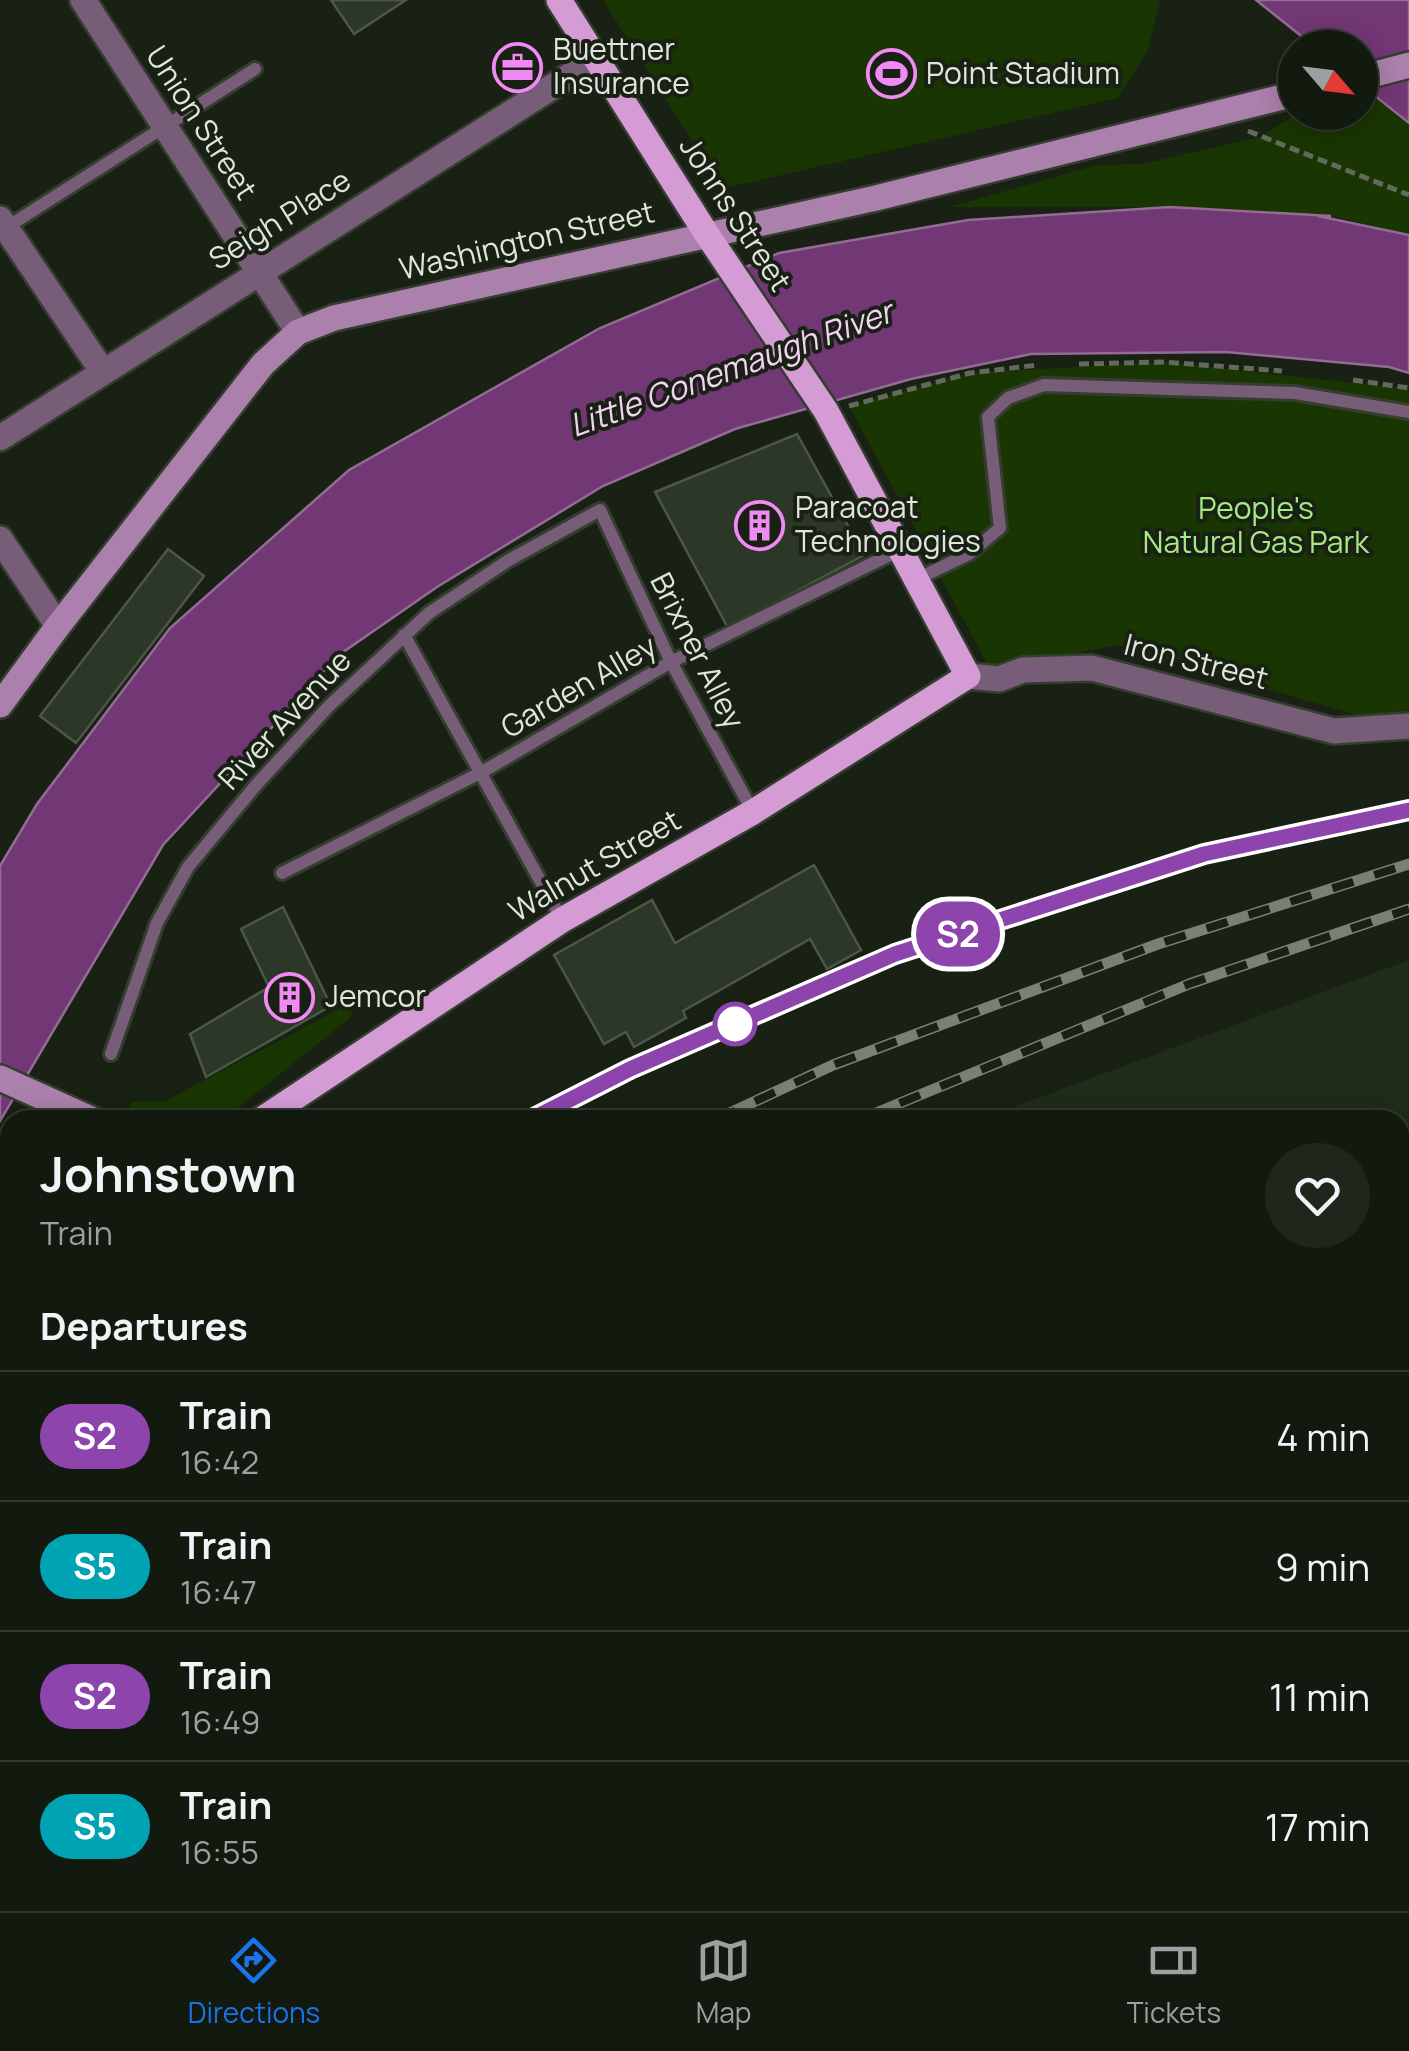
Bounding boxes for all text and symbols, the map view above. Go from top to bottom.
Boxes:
place label: Buettner Insurance [553,28,690,103]
north arrow [1278,30,1378,130]
map controls [1278,30,1378,130]
street label: Union Street [137,37,267,207]
office icon: Buettner Insurance [492,41,544,93]
sports icon: Point Stadium [865,48,917,100]
place label: Point Stadium [926,52,1120,93]
street label: Johns Street [671,128,802,299]
street label: Seigh Place [200,159,358,279]
street label: Washington Street [395,190,658,289]
water label: Little Conemaugh River [563,288,903,447]
place label: Paracoat Technologies [795,486,981,561]
park label: People's Natural Gas Park [1143,487,1370,562]
building icon: Paracoat Technologies [734,499,786,551]
street label: Brixner Alley [641,565,755,736]
street label: Iron Street [1120,623,1273,698]
street label: Garden Alley [493,625,664,747]
street label: River Avenue [208,640,359,798]
street label: Walnut Street [501,799,688,930]
line badge: S2 [913,902,1003,966]
text: S2 [936,910,980,958]
building icon: Jemcor [264,971,316,1023]
place label: Jemcor [325,975,426,1016]
unlabelled marker [714,1003,756,1045]
text: Johnstown [40,1141,296,1206]
button: heart [1265,1143,1370,1248]
text: Train [40,1211,113,1255]
text: Departures [40,1299,248,1351]
text: Train [180,1388,272,1440]
text: 4 min [1276,1410,1370,1462]
text: S2 [73,1412,117,1460]
text: 16:42 [180,1440,259,1484]
text: Train [180,1518,272,1570]
text: 9 min [1275,1540,1370,1592]
text: S5 [73,1542,117,1590]
text: 16:47 [180,1570,257,1614]
text: Train [180,1648,272,1700]
text: 11 min [1269,1670,1370,1722]
text: S2 [73,1672,117,1720]
text: 16:49 [180,1700,260,1744]
text: Train [180,1778,272,1830]
text: 17 min [1265,1800,1370,1852]
text: S5 [73,1802,117,1850]
text: 16:55 [180,1830,259,1874]
tab: Directions [188,1933,320,2031]
tab: Map [696,1933,751,2031]
tab: Tickets [1127,1933,1221,2031]

